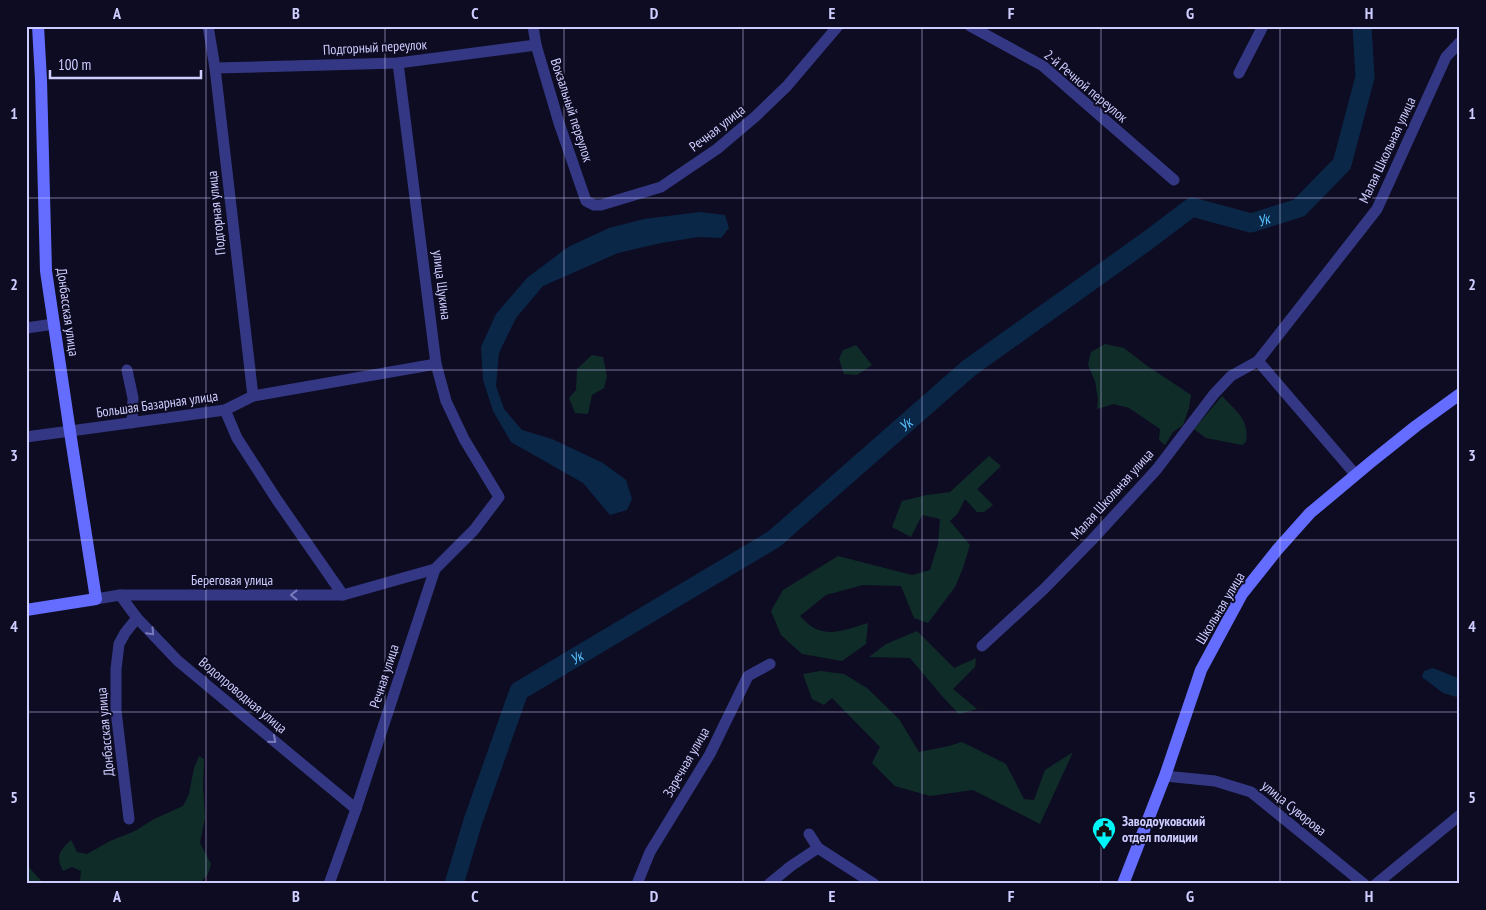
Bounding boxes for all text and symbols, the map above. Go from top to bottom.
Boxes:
text: A [112,3,122,23]
text: B [292,3,300,23]
text: C [471,3,479,23]
text: D [650,3,659,23]
text: E [829,3,836,23]
text: F [1008,3,1015,23]
text: G [1186,3,1194,23]
text: H [1365,3,1373,23]
street label: Подгорный переулок [323,35,428,59]
street label: 2-й Речной переулок [1041,46,1132,127]
scale bar [50,48,201,80]
text: 100 m [58,55,91,74]
street label: Вокзальный переулок [547,56,597,165]
street label: Малая Школьная улица [1355,94,1419,206]
street label: Речная улица [685,101,749,155]
text: 1 [10,103,18,123]
text: 1 [1468,103,1476,123]
street label: Подгорная улица [203,170,229,256]
water label: Ук [1255,208,1274,230]
street label: улица Щукина [429,249,455,321]
street label: Донбасская улица [53,267,83,357]
text: 2 [10,274,18,294]
text: 2 [1468,274,1476,294]
street label: Большая Базарная улица [95,387,219,421]
water label: Ук [894,411,918,435]
text: 3 [10,445,18,465]
street label: Малая Школьная улица [1067,445,1157,543]
text: 3 [1468,445,1476,465]
street label: Школьная улица [1191,569,1249,647]
street label: Береговая улица [191,571,273,589]
one-way arrow [290,590,298,600]
text: 4 [10,616,18,636]
text: 4 [1468,616,1476,636]
one-way arrow [145,627,154,636]
street label: Речная улица [365,642,403,710]
water label: Ук [566,645,588,668]
street label: Водопроводная улица [195,653,291,737]
street label: Донбасская улица [92,687,118,777]
street label: Заречная улица [659,724,713,800]
one-way arrow [267,734,276,743]
street label: улица Суворова [1258,776,1330,840]
text: 5 [10,787,18,807]
text: 5 [1468,787,1476,807]
place label: Заводоуковский отдел полиции [1122,812,1205,846]
public building icon: Заводоуковский отдел полиции [1091,816,1117,850]
text: A [112,886,122,906]
text: B [292,886,300,906]
text: C [471,886,479,906]
text: D [650,886,659,906]
text: E [829,886,836,906]
text: F [1008,886,1015,906]
text: G [1186,886,1194,906]
text: H [1365,886,1373,906]

